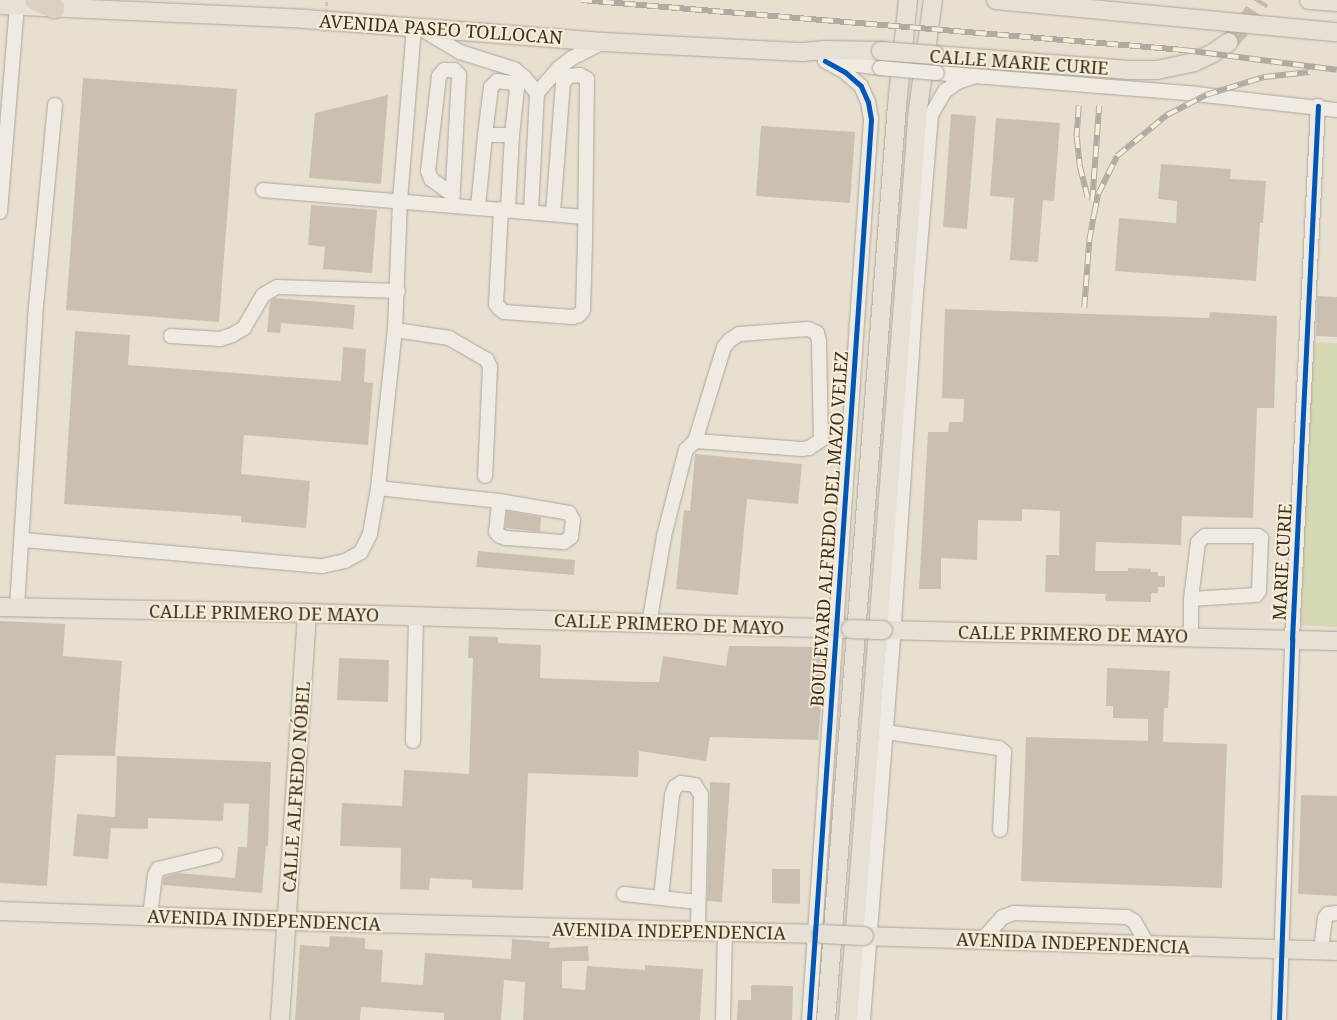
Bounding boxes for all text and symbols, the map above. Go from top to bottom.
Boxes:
street label: AVENIDA PASEO TOLLOCAN [319,10,563,48]
street label: CALLE MARIE CURIE [929,45,1109,79]
street label: BOULEVARD ALFREDO DEL MAZO VELEZ [806,350,852,708]
street label: MARIE CURIE [1268,503,1296,621]
street label: CALLE PRIMERO DE MAYO [149,600,379,626]
street label: CALLE PRIMERO DE MAYO [554,609,784,639]
street label: CALLE PRIMERO DE MAYO [958,621,1188,647]
street label: CALLE ALFREDO NÓBEL [278,680,314,894]
street label: AVENIDA INDEPENDENCIA [147,905,381,935]
street label: AVENIDA INDEPENDENCIA [552,918,786,944]
street label: AVENIDA INDEPENDENCIA [956,928,1190,958]

